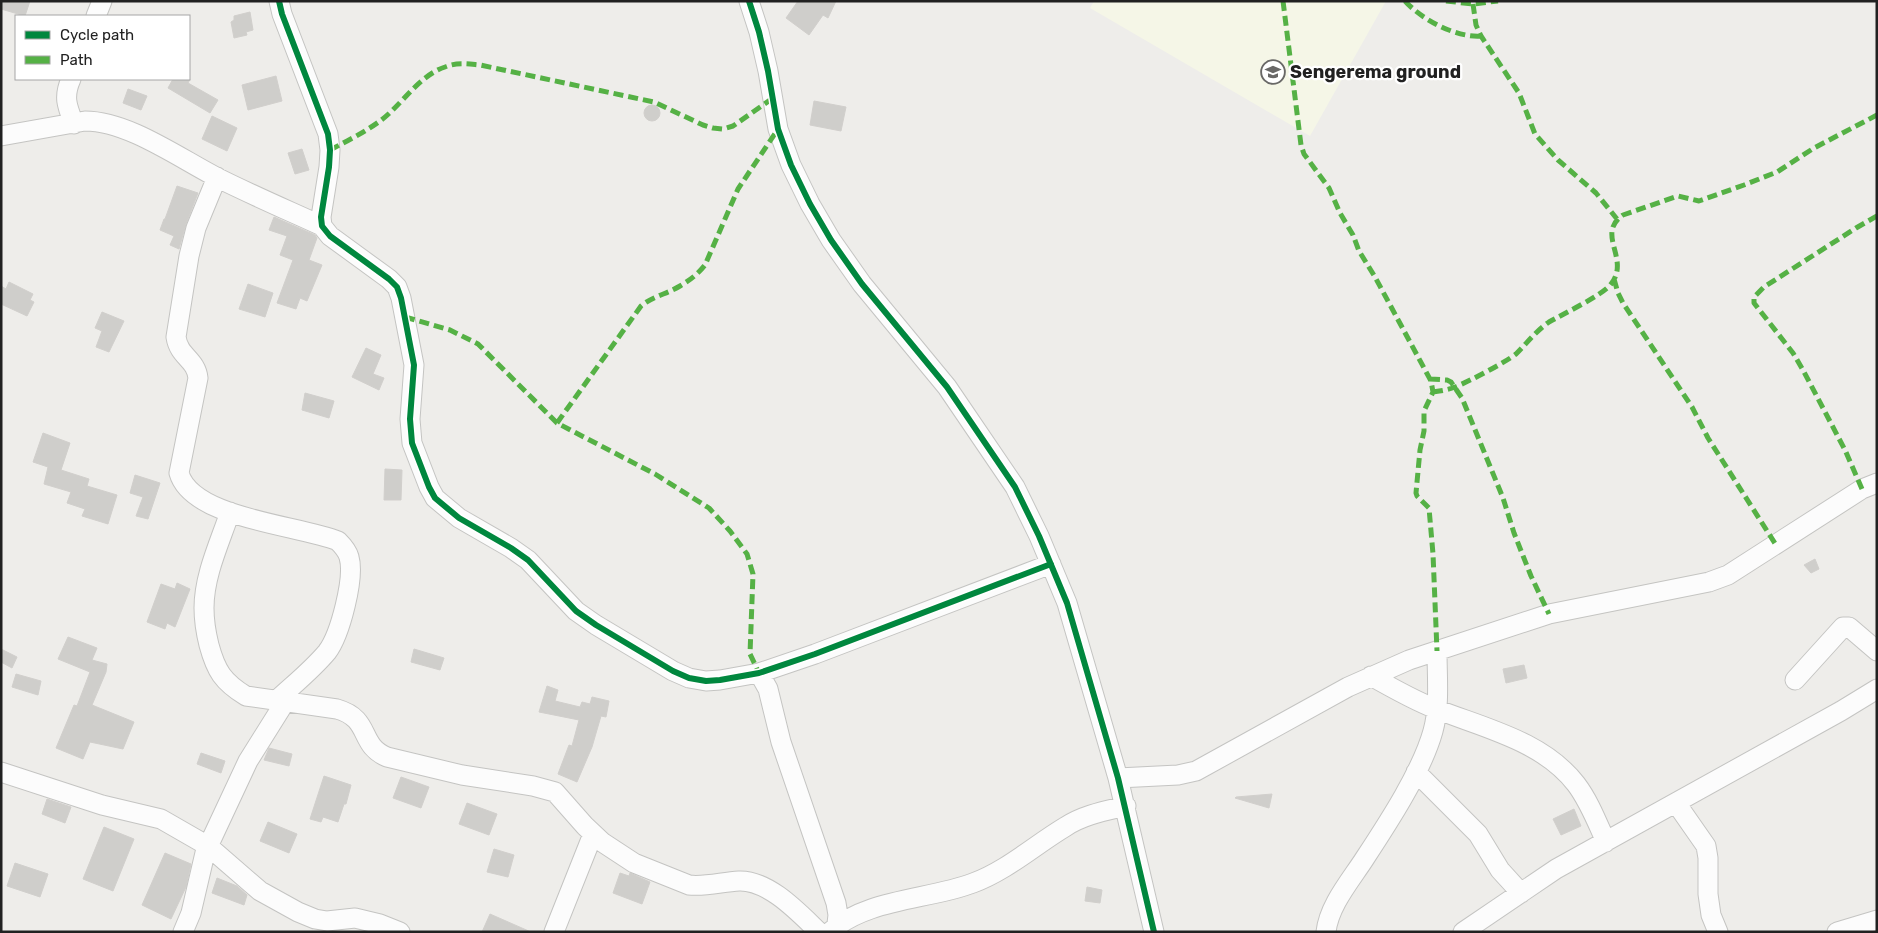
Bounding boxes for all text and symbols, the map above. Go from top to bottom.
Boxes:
legend [15,15,190,80]
text: Cycle path [60,26,134,44]
text: Path [60,51,93,69]
school or university icon: Sengerema ground [1260,59,1286,85]
place label: Sengerema ground [1290,61,1461,83]

